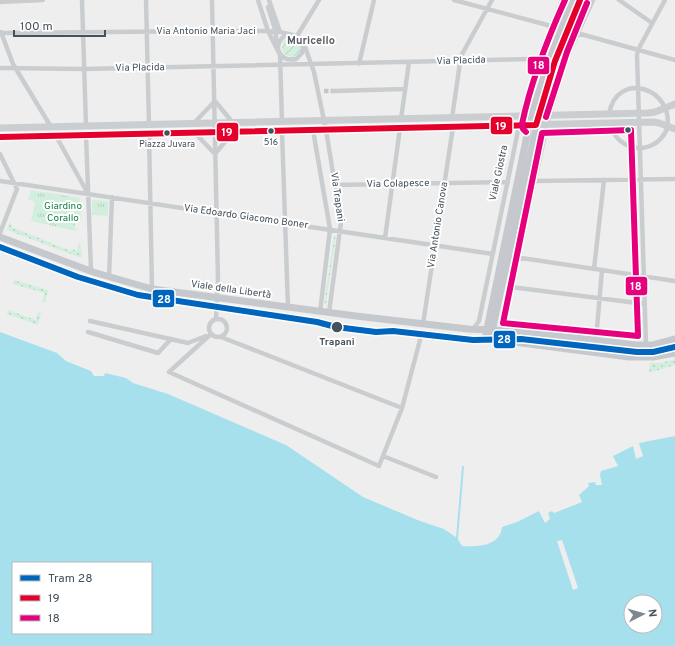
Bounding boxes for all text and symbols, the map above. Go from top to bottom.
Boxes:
scale bar [14,12,105,38]
text: 100 m [20,19,53,35]
street label: Via Antonio Maria Jaci [156,25,256,38]
district label: Muricello [287,34,335,48]
street label: Via Placida [436,54,486,68]
line badge: 18 [527,56,550,75]
text: 18 [533,59,545,73]
street label: Via Placida [115,61,165,75]
line badge: 19 [490,116,513,135]
text: 19 [495,120,507,134]
line badge: 19 [216,122,239,142]
unlabelled marker [623,125,633,135]
text: 19 [221,126,233,140]
marker: 516 [266,126,276,136]
marker: Piazza Juvara [162,128,172,138]
place label: 516 [264,137,278,148]
place label: Piazza Juvara [139,139,195,150]
street label: Viale Giostra [487,144,511,202]
street label: Via Trapani [327,172,347,222]
street label: Via Colapesce [366,177,430,191]
street label: Via Antonio Canova [425,181,451,269]
park label: Giardino Corallo [44,200,82,225]
street label: Via Edoardo Giacomo Boner [183,202,309,232]
line badge: 18 [625,276,648,296]
street label: Viale della Libertà [190,278,272,302]
text: 18 [630,280,642,294]
line badge: 28 [152,289,175,308]
text: 28 [157,293,171,307]
marker: Trapani [330,320,344,334]
line badge: 28 [493,330,516,349]
text: 28 [497,333,511,347]
place label: Trapani [319,336,355,349]
legend [12,562,152,634]
text: Tram 28 [48,571,93,587]
text: 19 [48,591,60,607]
north arrow [623,594,663,634]
text: N [645,608,659,618]
text: 18 [48,611,60,627]

